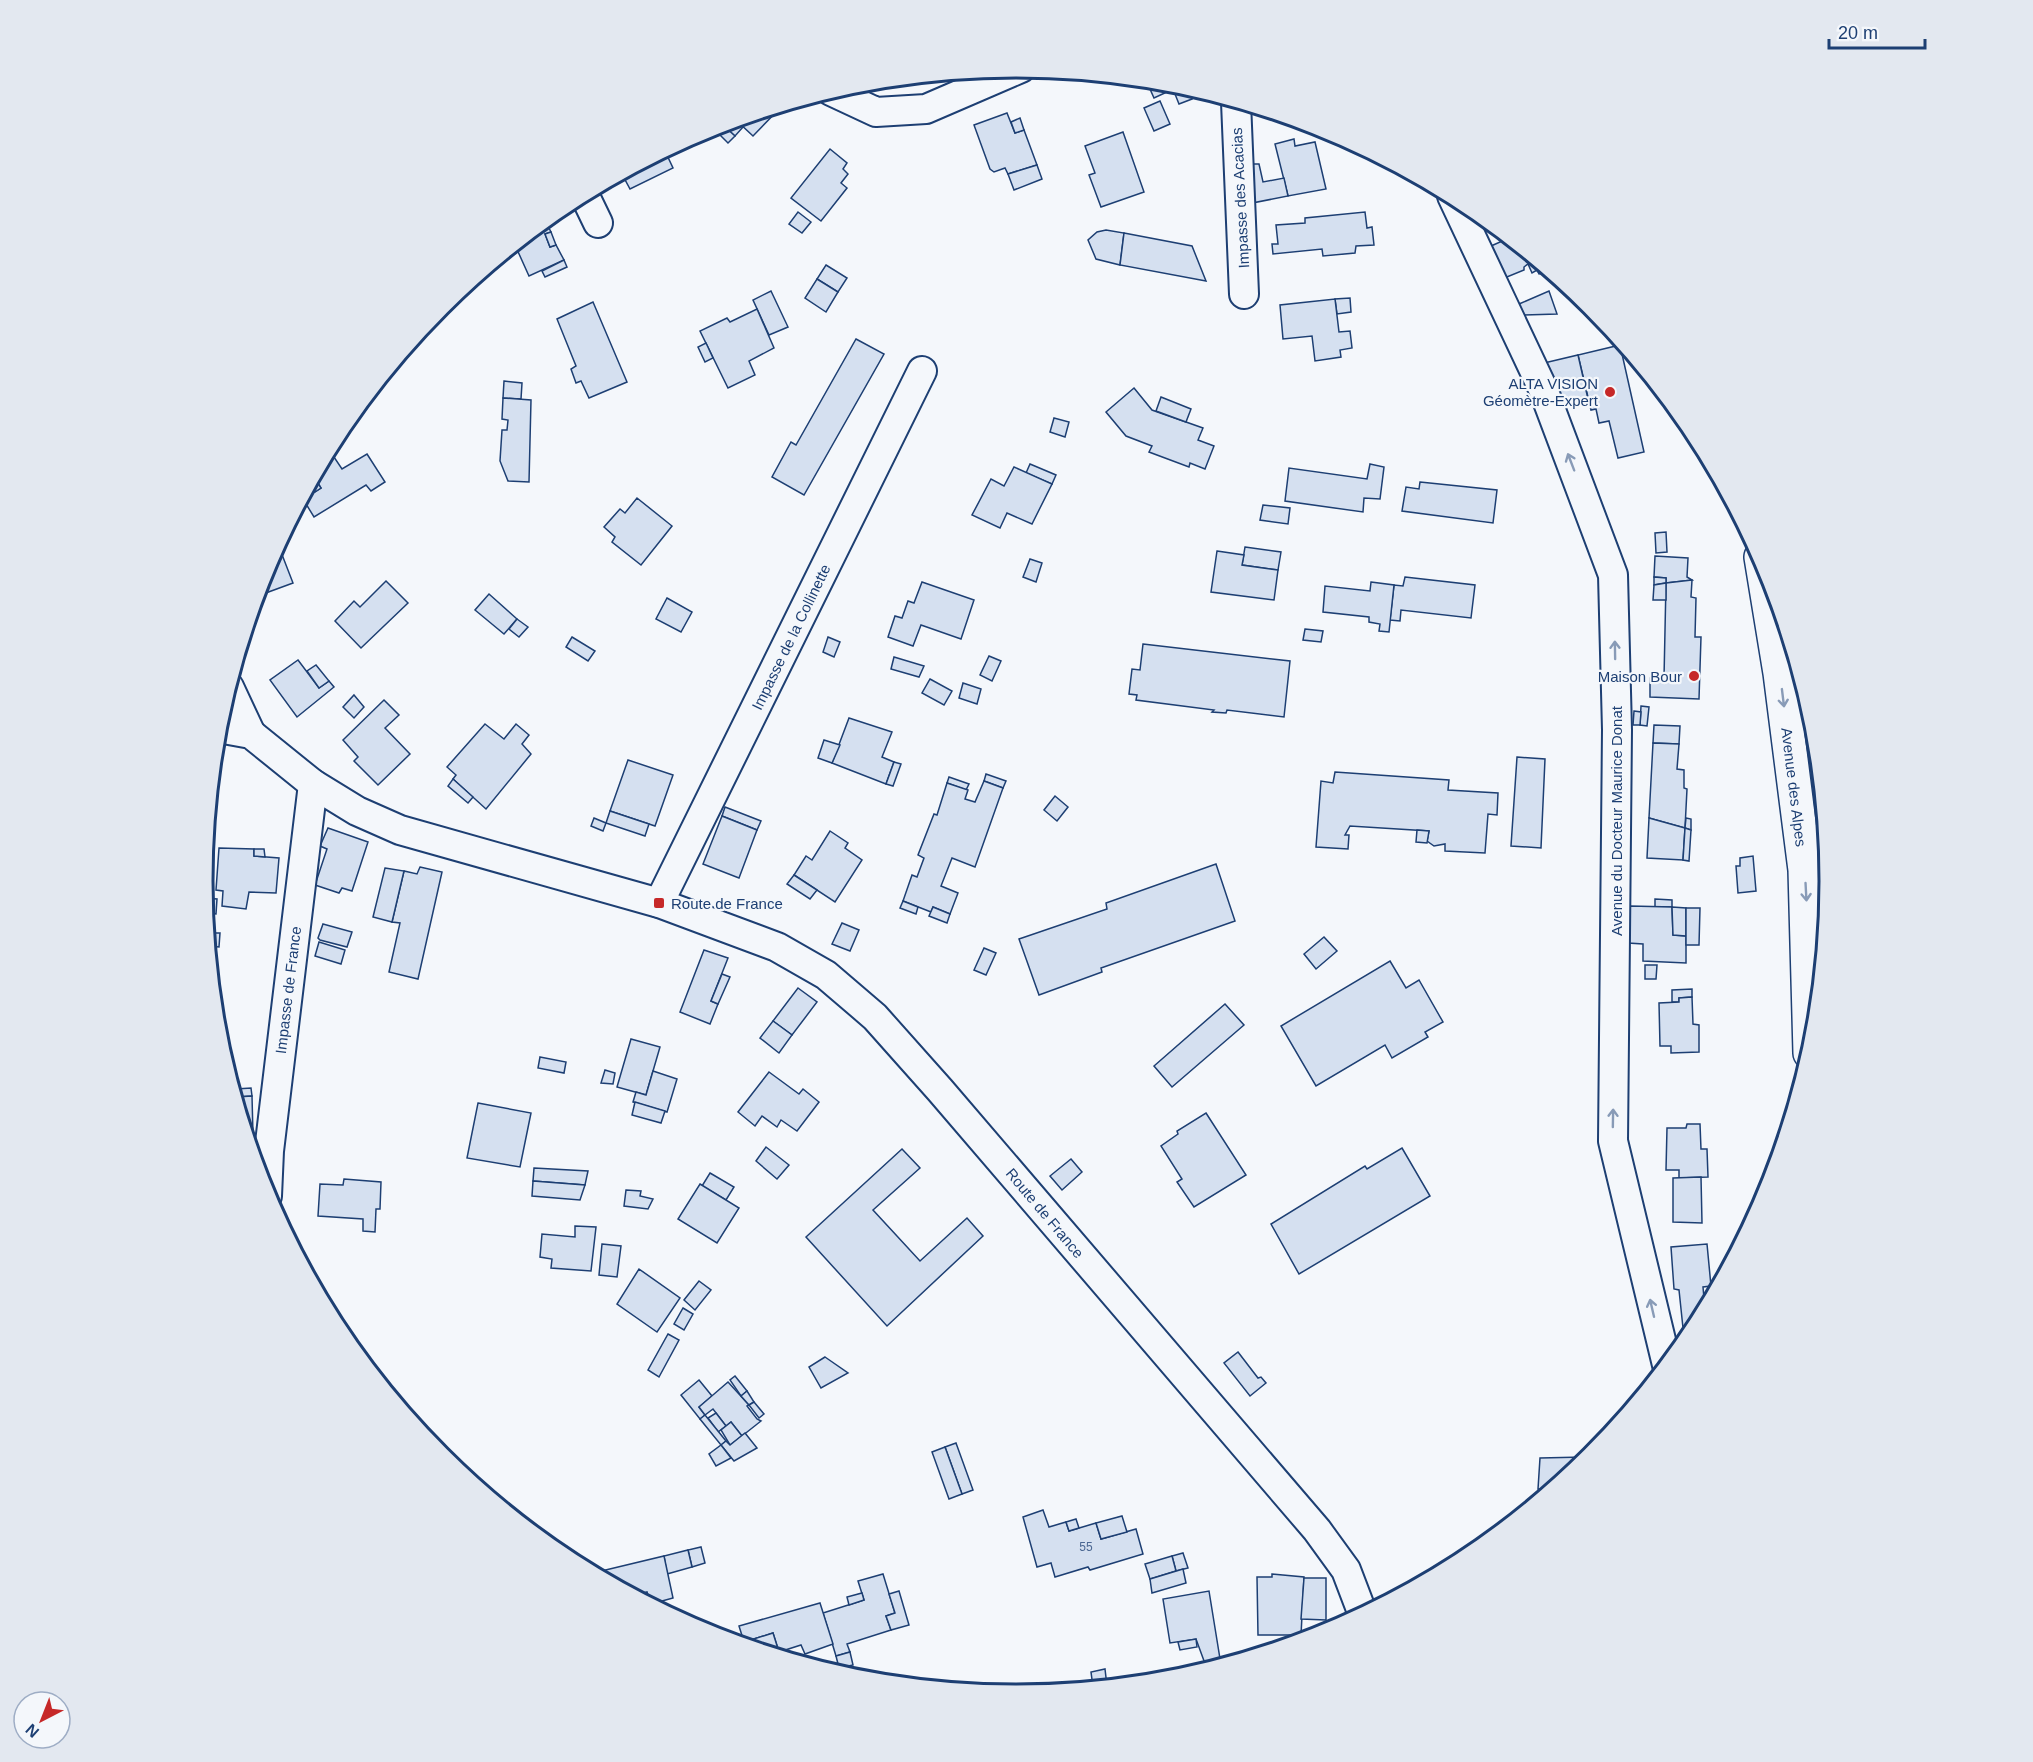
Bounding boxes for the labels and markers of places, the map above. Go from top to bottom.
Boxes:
place label: ALTA VISION Géomètre-Expert [1483,375,1599,409]
marker: ALTA VISION Géomètre-Expert [1603,385,1617,399]
place label: Maison Bour [1598,668,1682,685]
marker: Maison Bour [1687,669,1701,683]
place label: Route de France [671,895,783,912]
marker: Route de France [652,896,666,910]

